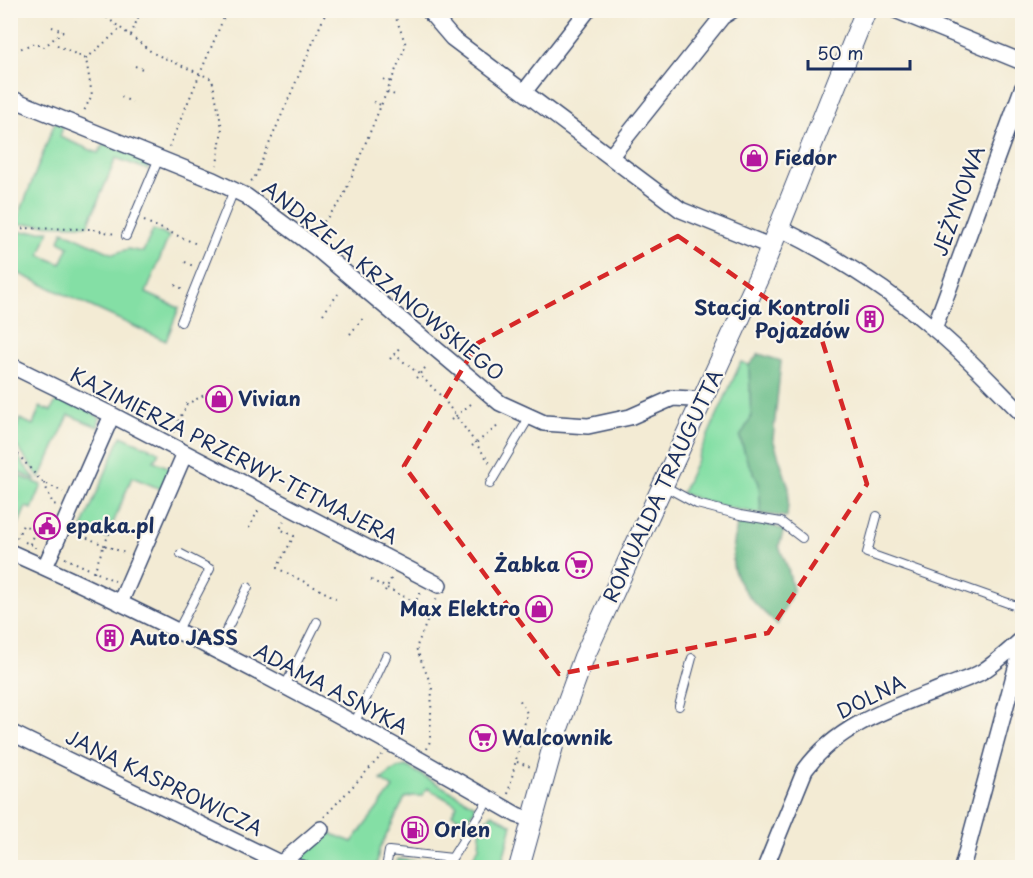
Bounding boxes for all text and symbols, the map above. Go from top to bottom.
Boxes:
scale bar [808,33,910,71]
text: 50 m [817,39,864,66]
street label: JEŻYNOWA [924,141,992,260]
place label: Fiedor [774,142,837,172]
shop icon: Fiedor [739,143,769,173]
street label: ANDRZEJA KRZANOWSKIEGO [256,173,511,387]
place label: Stacja Kontroli Pojazdów [694,292,850,345]
building icon: Stacja Kontroli Pojazdów [855,304,885,334]
street label: KAZIMIERZA PRZERWY-TETMAJERA [65,359,403,551]
street label: ROMUALDA TRAUGUTTA [595,364,729,607]
place label: Vivian [238,383,301,413]
shop icon: Vivian [204,384,234,414]
place label: epaka.pl [66,510,154,540]
public building icon: epaka.pl [32,511,62,541]
place label: Żabka [494,549,560,579]
supermarket icon: Żabka [564,550,594,580]
place label: Max Elektro [400,593,520,623]
shop icon: Max Elektro [524,594,554,624]
place label: Auto JASS [130,622,238,652]
building icon: Auto JASS [95,623,125,653]
street label: ADAMA ASNYKA [249,635,414,741]
street label: DOLNA [831,667,910,726]
street label: JANA KASPROWICZA [61,721,268,843]
place label: Walcownik [502,722,613,752]
supermarket icon: Walcownik [468,723,498,753]
place label: Orlen [434,814,490,844]
fuel station icon: Orlen [400,815,430,845]

